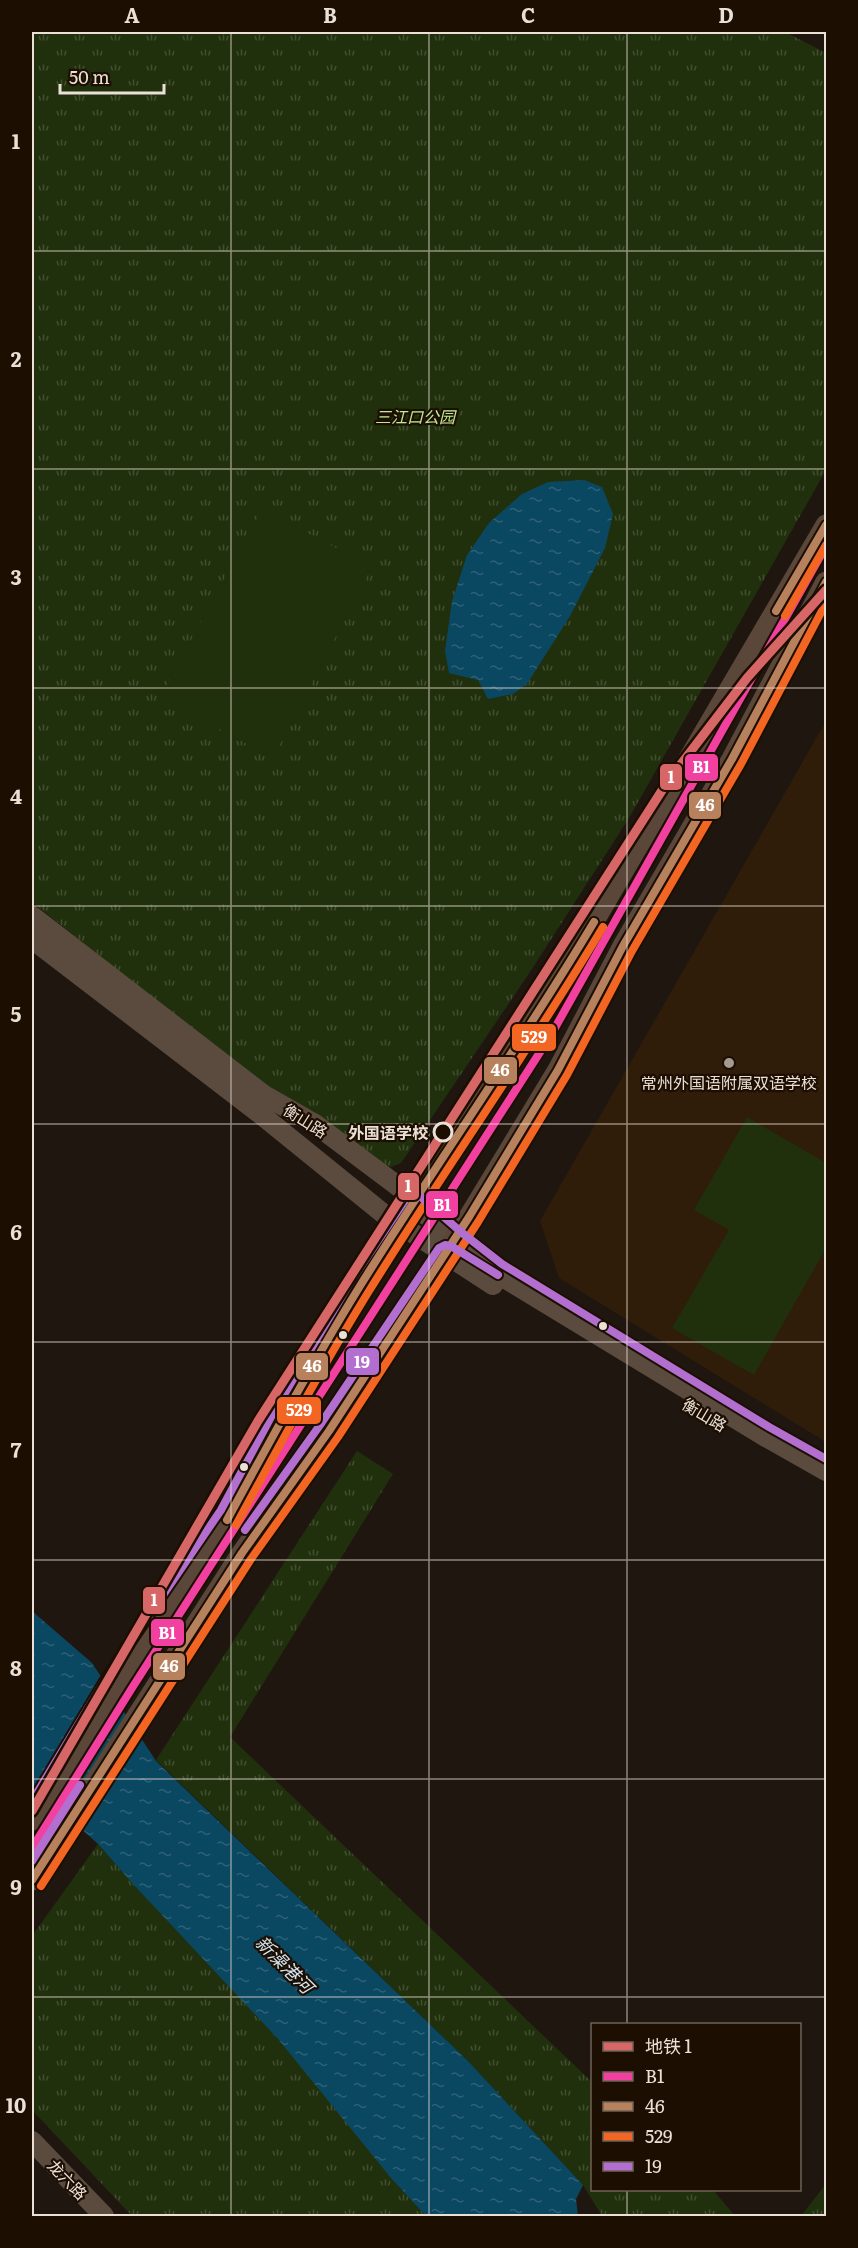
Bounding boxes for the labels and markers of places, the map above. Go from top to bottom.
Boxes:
marker: 常州外国语附属双语学校 [722,1056,736,1070]
place label: 常州外国语附属双语学校 [641,1070,817,1094]
place label: 外国语学校 [348,1120,429,1144]
marker: 外国语学校 [433,1122,453,1142]
unlabelled marker [597,1320,609,1332]
unlabelled marker [337,1329,349,1341]
unlabelled marker [238,1461,250,1473]

